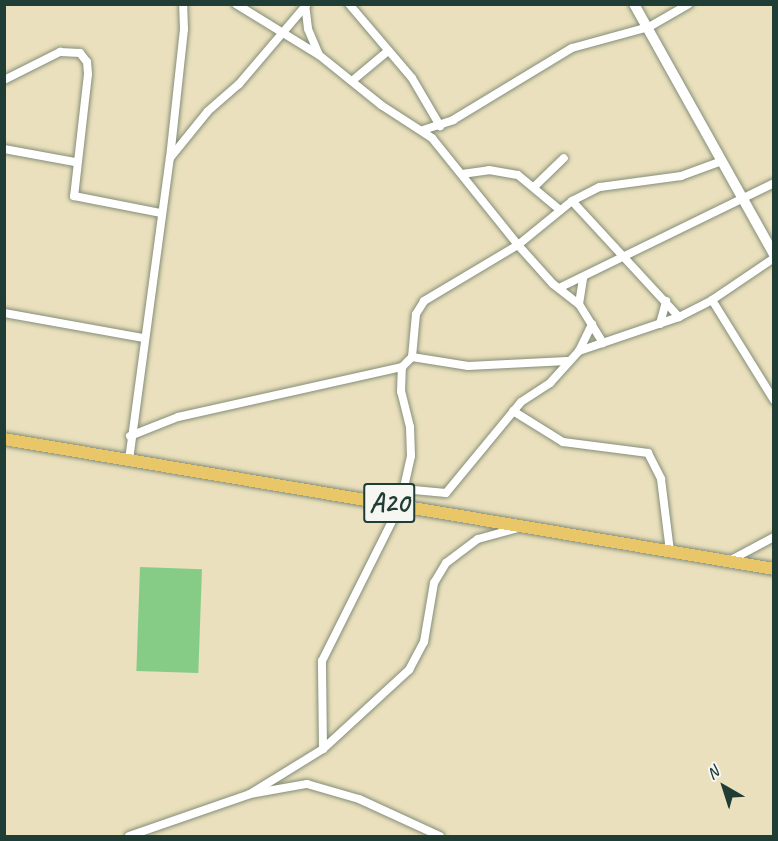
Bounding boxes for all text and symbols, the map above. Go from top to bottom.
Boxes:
road number: A20 [362,478,416,528]
north arrow [694,757,754,817]
text: N [703,762,723,784]

